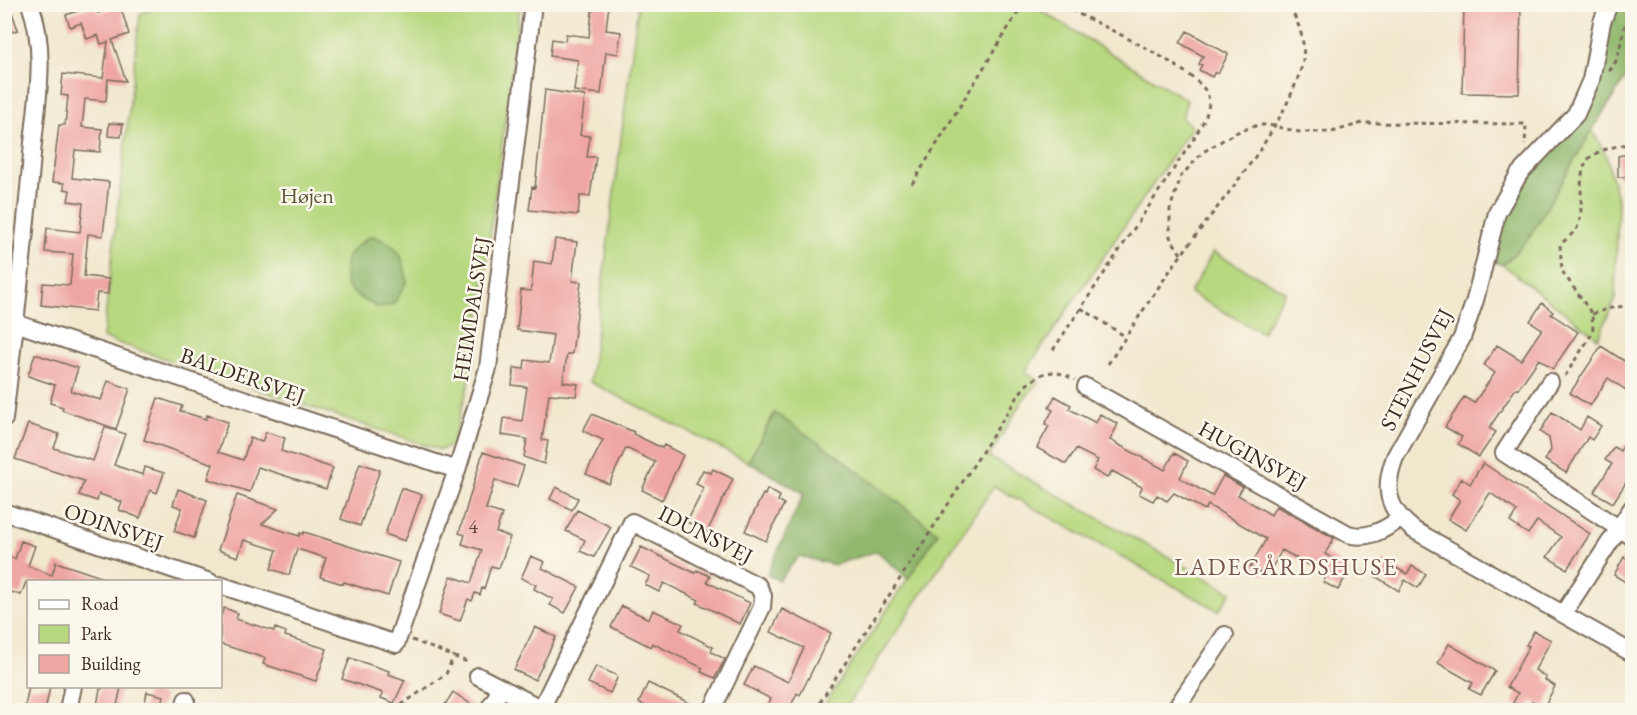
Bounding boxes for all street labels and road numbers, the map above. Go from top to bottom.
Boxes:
street label: HEIMDALSVEJ [446,234,497,384]
street label: STENHUSVEJ [1373,303,1460,435]
street label: BALDERSVEJ [176,341,309,410]
street label: HUGINSVEJ [1193,414,1312,497]
street label: ODINSVEJ [60,496,167,557]
street label: IDUNSVEJ [653,498,758,571]

